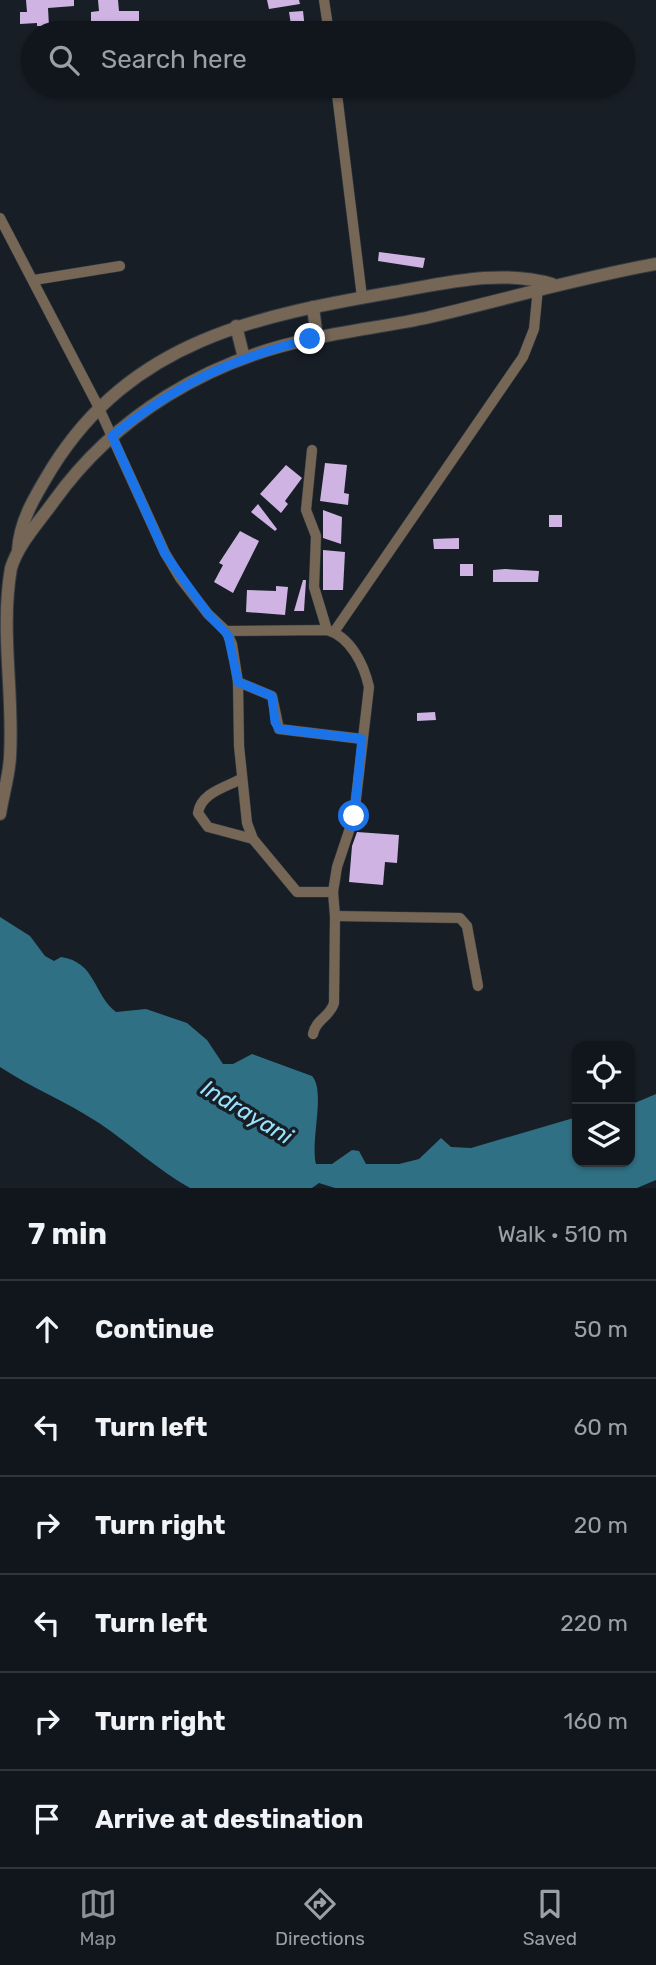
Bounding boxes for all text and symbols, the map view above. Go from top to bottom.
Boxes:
search box [21,21,635,98]
icon: search [45,41,83,79]
text: Search here [101,44,247,75]
route end [294,323,325,354]
route start [338,800,369,831]
map controls [572,1041,635,1167]
button: locate [572,1041,635,1104]
water label: Indrayani [196,1074,299,1151]
button: layers [572,1104,635,1167]
text: 7 min [28,1216,107,1252]
text: Walk · 510 m [497,1220,628,1248]
icon: ahead [28,1310,66,1348]
text: Continue [95,1314,214,1345]
text: 50 m [574,1315,628,1343]
icon: left [28,1408,66,1446]
text: Turn left [95,1412,207,1443]
text: 60 m [573,1413,628,1441]
icon: right [28,1506,66,1544]
text: Turn right [95,1510,225,1541]
text: 20 m [574,1511,628,1539]
icon: left [28,1604,66,1642]
text: Turn left [95,1608,207,1639]
text: 220 m [560,1609,628,1637]
icon: right [28,1702,66,1740]
text: Turn right [95,1706,225,1737]
text: 160 m [564,1707,628,1735]
icon: arrive [28,1800,66,1838]
text: Arrive at destination [95,1804,363,1835]
tab: Map [79,1885,117,1950]
tab: Directions [275,1885,365,1950]
tab: Saved [523,1885,577,1950]

